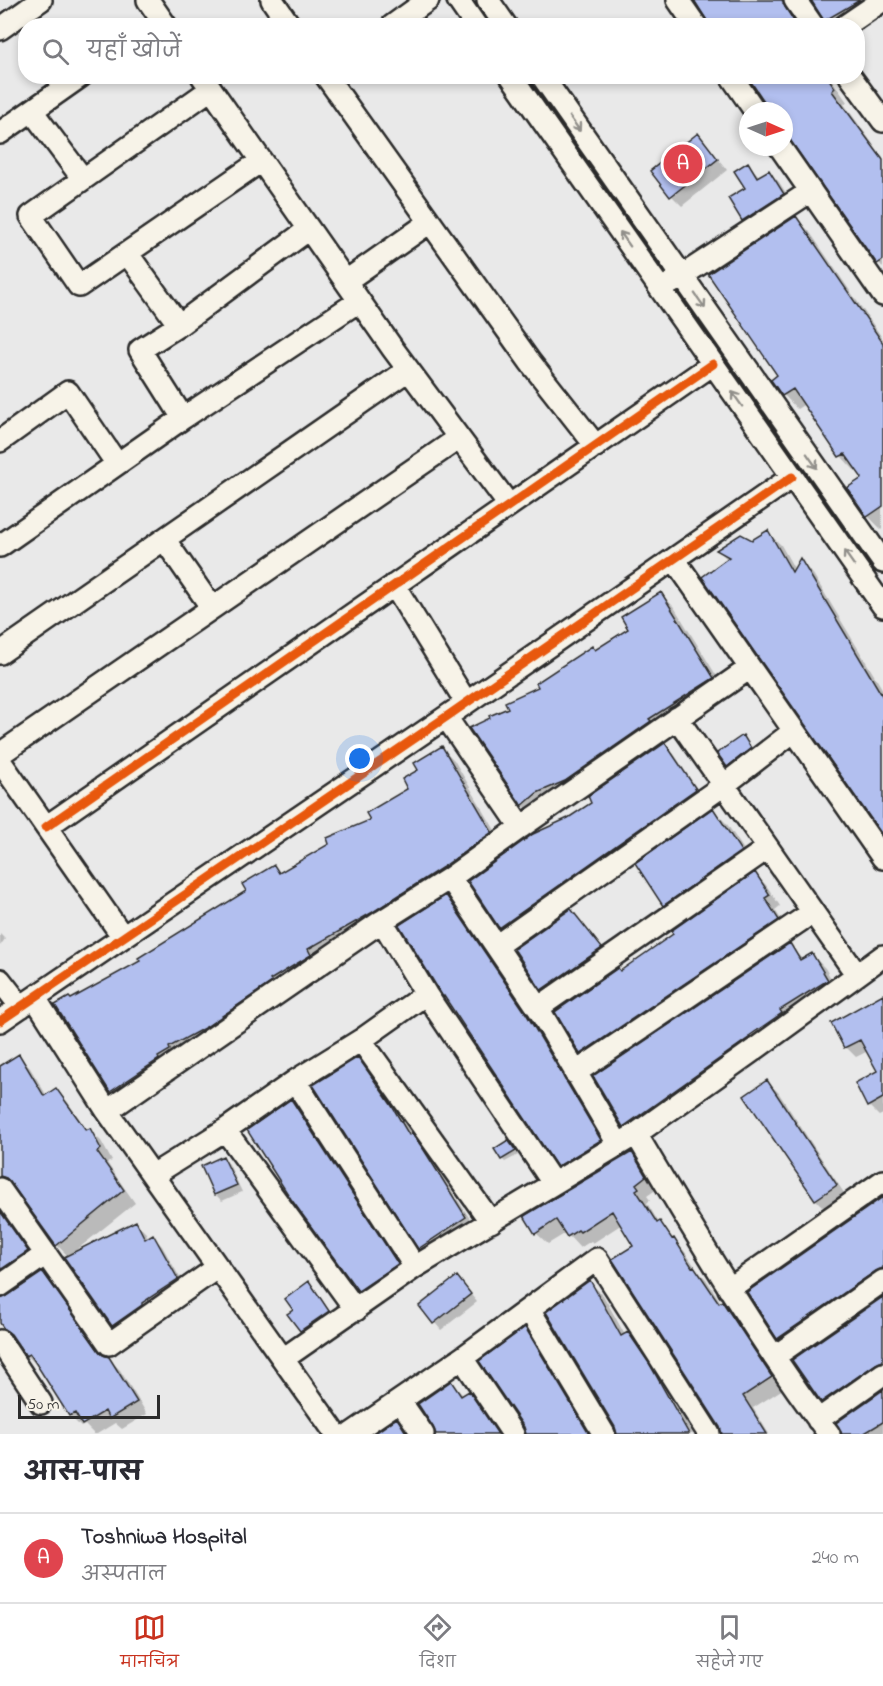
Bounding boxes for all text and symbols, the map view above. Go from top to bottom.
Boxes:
search box [18,18,865,84]
icon: search [39,35,72,68]
text: यहाँ खोजें [87,36,181,68]
north arrow [739,102,793,156]
one-way arrow [569,116,581,132]
pin: A [664,142,702,186]
one-way arrow [619,231,631,248]
one-way arrow [694,293,706,309]
one-way arrow [731,391,743,407]
one-way arrow [806,452,818,468]
one-way arrow [843,551,855,567]
your location [345,744,374,773]
scale bar [18,1392,160,1420]
text: 50 m [27,1393,59,1417]
text: आस-पास [24,1455,142,1493]
text: Toshniwa Hospital [81,1522,247,1554]
text: A [37,1544,50,1573]
text: 240 m [812,1544,859,1573]
text: अस्पताल [81,1561,166,1590]
tab: मानचित्र [120,1611,179,1679]
tab: दिशा [420,1611,456,1679]
tab: सहेजे गए [696,1611,763,1679]

